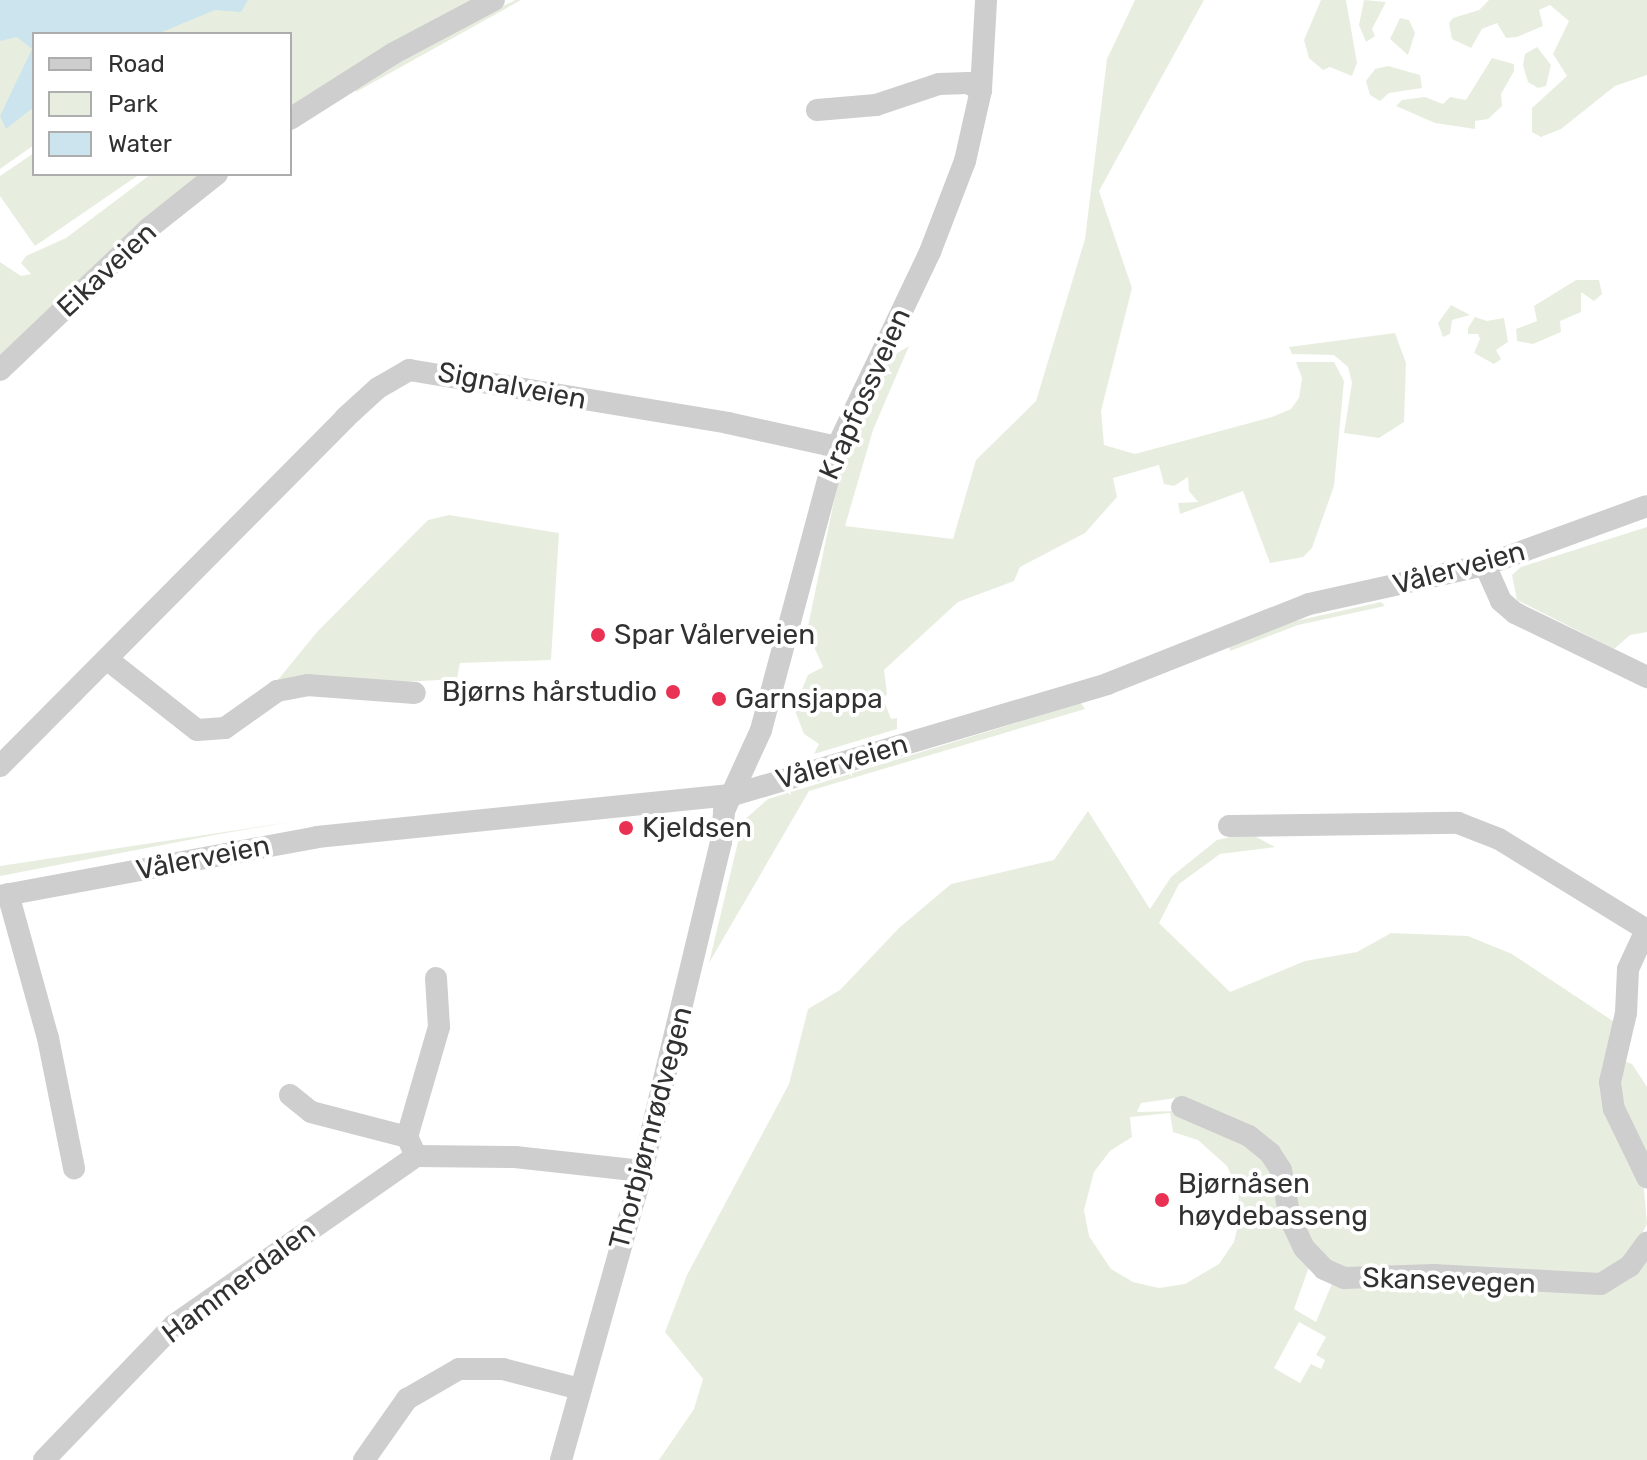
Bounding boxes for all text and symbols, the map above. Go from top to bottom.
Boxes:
legend [32,32,292,176]
text: Road [108,50,165,78]
text: Park [108,90,158,118]
text: Water [108,130,172,158]
street label: Eikaveien [50,216,164,324]
street label: Krapfossveien [812,303,918,485]
street label: Signalveien [435,355,589,417]
street label: Vålerveien [1389,534,1529,602]
place label: Spar Vålerveien [614,618,816,652]
marker: Spar Vålerveien [589,626,607,644]
place label: Bjørns hårstudio [442,675,657,709]
place label: Garnsjappa [735,682,883,716]
marker: Bjørns hårstudio [664,683,682,701]
marker: Garnsjappa [710,690,728,708]
street label: Vålerveien [772,727,912,797]
place label: Kjeldsen [642,811,752,845]
marker: Kjeldsen [617,819,635,837]
street label: Vålerveien [133,829,273,887]
street label: Thorbjørnrødvegen [602,1003,700,1253]
place label: Bjørnåsen høydebasseng [1178,1167,1368,1233]
marker: Bjørnåsen høydebasseng [1153,1191,1171,1209]
street label: Hammerdalen [156,1214,322,1350]
street label: Skansevegen [1362,1261,1536,1301]

